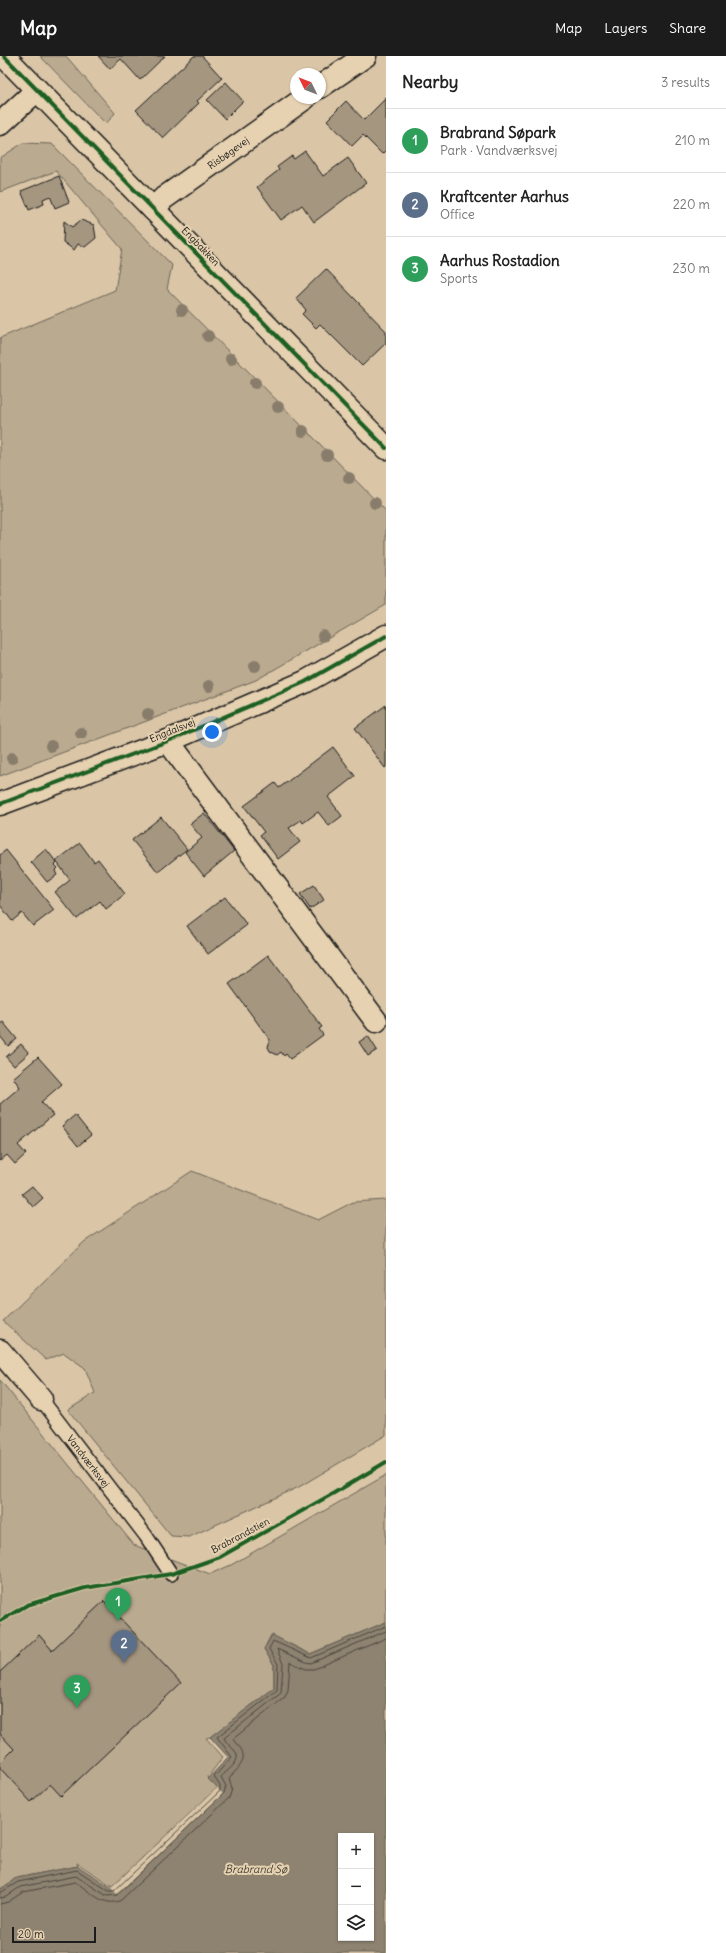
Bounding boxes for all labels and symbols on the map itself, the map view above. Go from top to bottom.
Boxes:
north arrow [290,68,326,104]
street label: Risbøgevej [205,134,252,172]
street label: Engbakken [179,224,223,269]
street label: Engdalsvej [147,715,197,745]
your location [202,722,222,742]
street label: Vandværksvej [64,1432,112,1490]
street label: Brabrandstien [209,1514,272,1556]
pin: 1 [105,1588,131,1621]
pin: 2 [111,1630,137,1663]
pin: 3 [64,1675,90,1708]
water label: Brabrand Sø [225,1862,288,1876]
scale bar [12,1925,96,1944]

